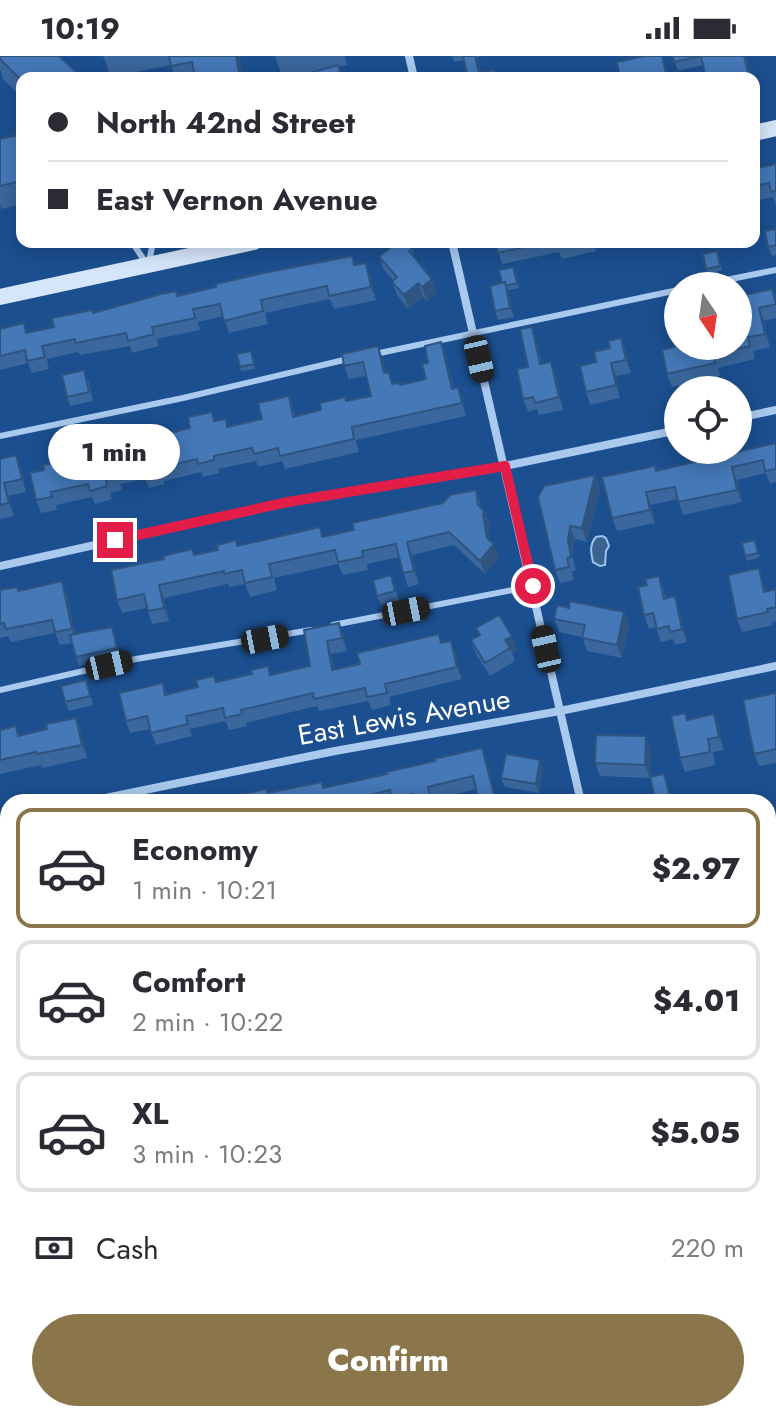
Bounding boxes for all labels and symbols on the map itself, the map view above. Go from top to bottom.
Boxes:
north arrow [664,272,752,360]
car [462,333,496,385]
callout: 1 min [49,424,181,480]
route end [97,522,133,558]
route start [515,568,551,604]
car [380,595,432,627]
car [239,623,291,655]
car [529,623,563,675]
car [83,648,135,682]
street label: East Lewis Avenue [295,678,513,756]

